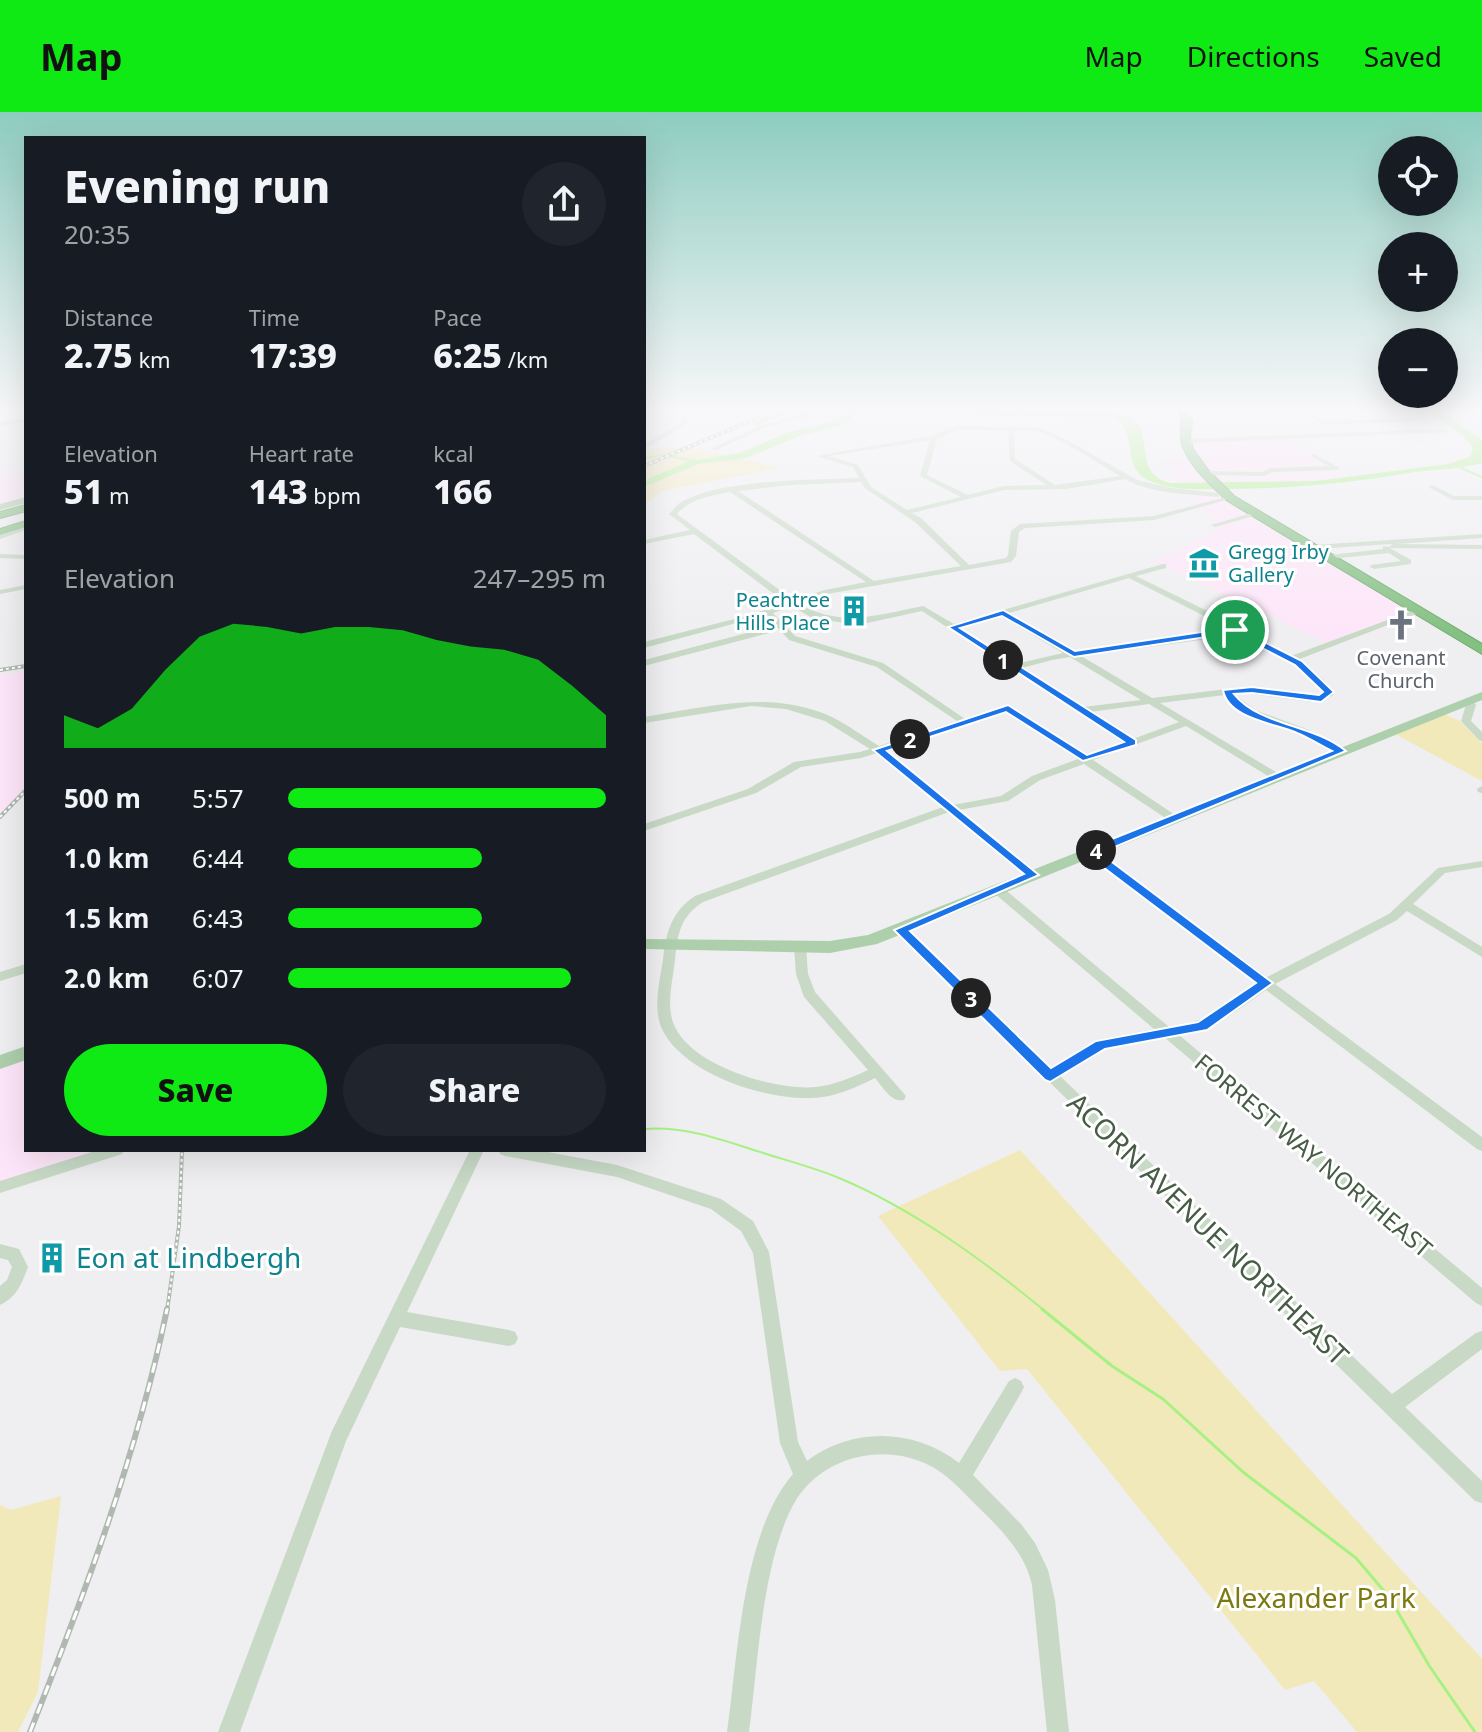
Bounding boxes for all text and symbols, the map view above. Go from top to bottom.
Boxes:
text: Map [40,30,123,82]
text: Map [1084,37,1143,75]
text: Directions [1187,37,1320,75]
text: Saved [1364,37,1442,75]
map controls [1378,136,1458,408]
button: locate [1378,136,1458,216]
text: Evening run [64,156,330,216]
button: share [522,162,606,246]
text: 20:35 [64,216,130,252]
button: + [1378,232,1458,312]
text: Distance [64,302,153,332]
text: Time [249,302,300,332]
text: Pace [433,302,482,332]
button: − [1378,328,1458,408]
text: 2.75 [64,332,133,378]
text: 17:39 [249,332,337,378]
text: 6:25 [433,332,502,378]
text: km [133,344,171,374]
text: /km [502,344,548,374]
text: Elevation [64,438,158,468]
text: Heart rate [249,438,354,468]
text: kcal [433,438,474,468]
text: 51 [64,468,103,514]
text: 143 [249,468,308,514]
text: 166 [433,468,492,514]
text: m [103,480,130,510]
text: bpm [308,480,361,510]
place label: Gregg Irby Gallery [1228,538,1329,588]
museum icon: Gregg Irby Gallery [1187,546,1221,580]
text: Elevation [64,560,175,596]
text: 247–295 m [473,560,606,596]
place label: Peachtree Hills Place [736,586,830,636]
building icon: Peachtree Hills Place [837,594,871,628]
pin [1201,596,1269,664]
icon: arrive [1213,608,1257,652]
church icon: Covenant Church [1384,608,1418,642]
pin: 1 [983,640,1023,680]
place label: Covenant Church [1357,644,1445,694]
text: 1 [997,645,1009,675]
pin: 2 [890,719,930,759]
text: 2 [904,724,916,754]
text: 500 m [64,780,141,816]
text: 5:57 [192,780,244,816]
pin: 4 [1076,830,1116,870]
text: 4 [1090,835,1102,865]
text: 1.0 km [64,840,149,876]
text: 6:44 [192,840,244,876]
text: 1.5 km [64,900,149,936]
text: 6:43 [192,900,244,936]
text: 2.0 km [64,960,149,996]
text: 6:07 [192,960,244,996]
pin: 3 [951,978,991,1018]
text: 3 [965,983,977,1013]
button: Save [64,1044,327,1136]
button: Share [343,1044,606,1136]
street label: FORREST WAY NORTHEAST [1188,1046,1440,1264]
street label: ACORN AVENUE NORTHEAST [1060,1084,1358,1373]
place label: Eon at Lindbergh [76,1238,301,1276]
building icon: Eon at Lindbergh [35,1241,69,1275]
park label: Alexander Park [1216,1578,1416,1616]

